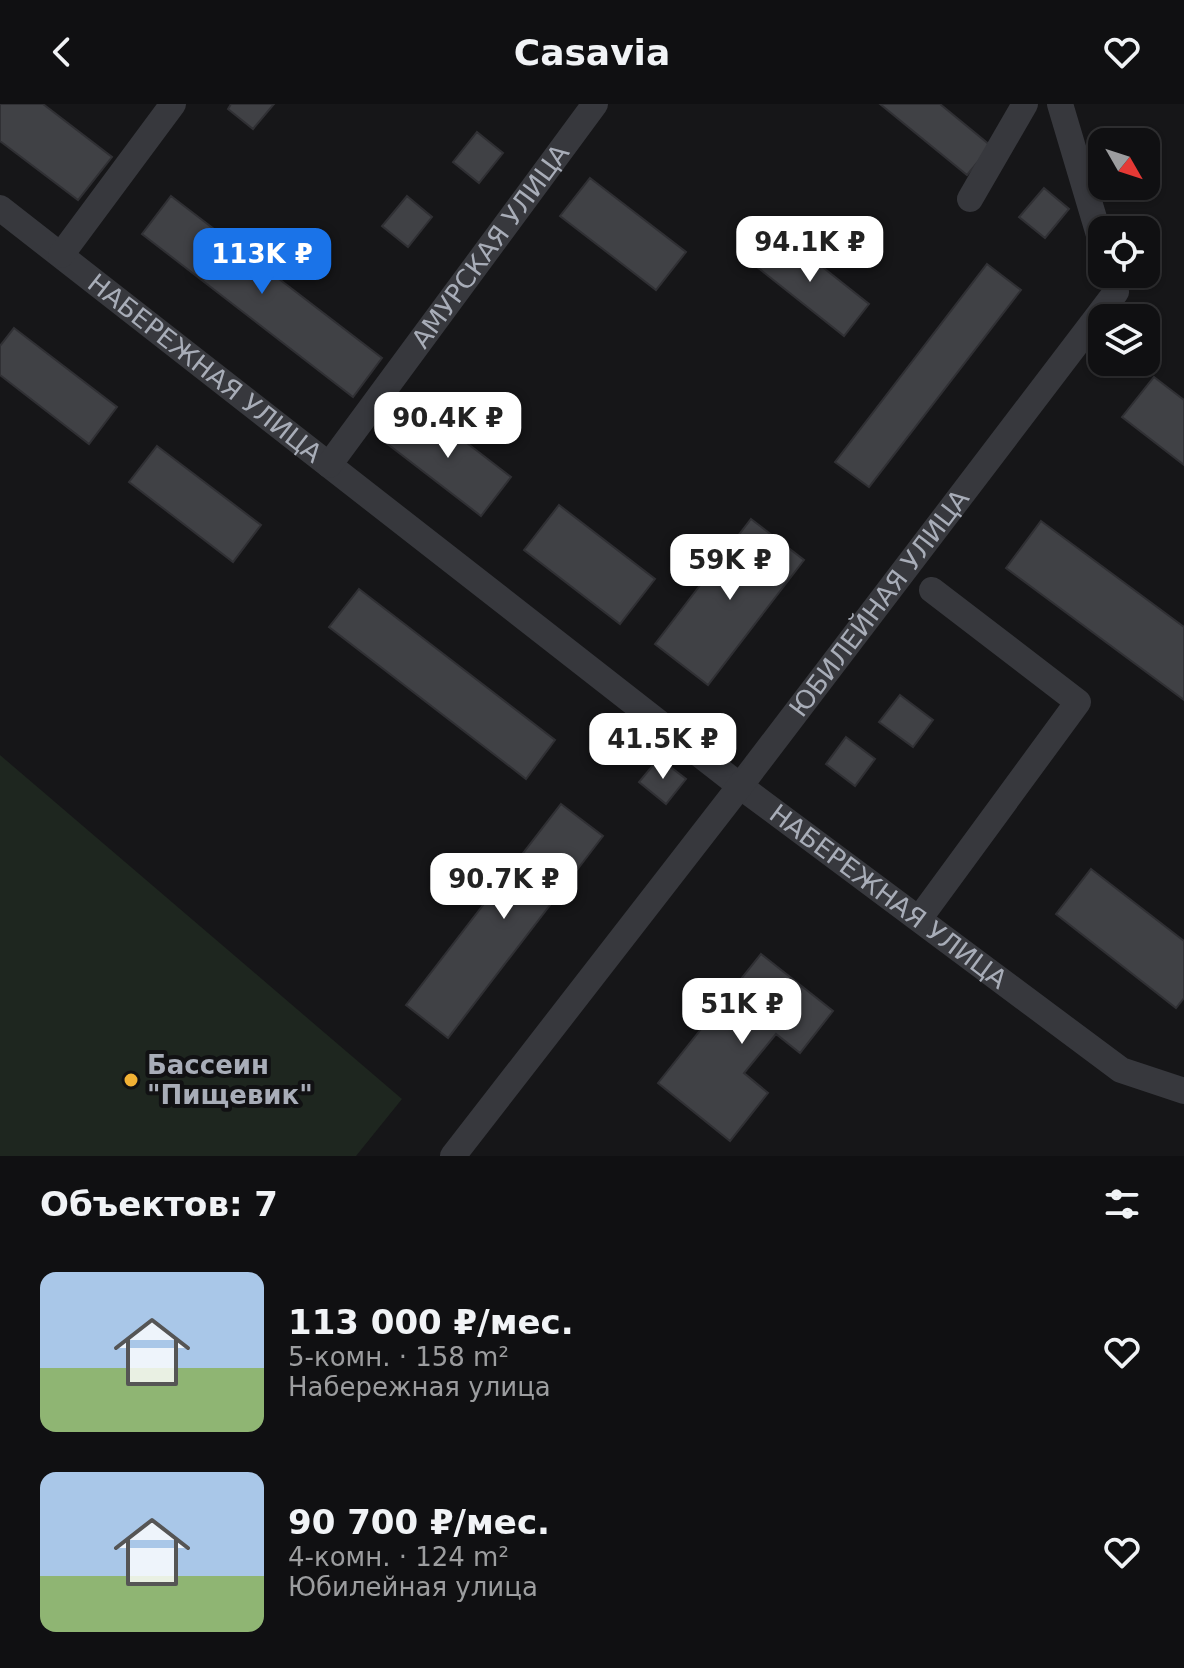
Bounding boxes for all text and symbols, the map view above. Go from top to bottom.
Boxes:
icon: back [40,30,84,74]
icon: heart [1100,30,1144,74]
text: Casavia [514,32,670,73]
north arrow [1088,128,1160,200]
map controls [1088,128,1160,376]
street label: АМУРСКАЯ УЛИЦА [405,138,575,354]
pin: 94.1K ₽ [736,216,884,284]
button: locate [1088,216,1160,288]
text: 94.1K ₽ [754,227,866,257]
pin: 113K ₽ [197,228,327,296]
text: 113K ₽ [211,239,313,269]
street label: НАБЕРЕЖНАЯ УЛИЦА [82,267,328,469]
button: layers [1088,304,1160,376]
pin: 90.4K ₽ [374,392,522,460]
text: 90.4K ₽ [392,403,504,433]
street label: ЮБИЛЕЙНАЯ УЛИЦА [783,484,975,723]
pin: 59K ₽ [674,534,786,602]
text: 59K ₽ [688,545,772,575]
pin: 41.5K ₽ [589,713,737,781]
text: 41.5K ₽ [607,724,719,754]
street label: НАБЕРЕЖНАЯ УЛИЦА [764,798,1013,995]
pin: 90.7K ₽ [430,853,578,921]
text: 90.7K ₽ [448,864,560,894]
pin: 51K ₽ [686,978,798,1046]
text: 51K ₽ [700,989,784,1019]
place label: Бассеин "Пищевик" [147,1050,313,1110]
marker: Бассеин "Пищевик" [122,1071,140,1089]
icon: filters [1100,1182,1144,1226]
text: Объектов: 7 [40,1184,278,1224]
text: 113 000 ₽/мес. [288,1302,574,1342]
icon: home [104,1304,200,1400]
icon: heart [1100,1330,1144,1374]
text: 5-комн. · 158 m² [288,1342,509,1372]
text: Набережная улица [288,1372,551,1402]
text: 90 700 ₽/мес. [288,1502,550,1542]
icon: home [104,1504,200,1600]
icon: heart [1100,1530,1144,1574]
text: 4-комн. · 124 m² [288,1542,509,1572]
text: Юбилейная улица [288,1572,538,1602]

